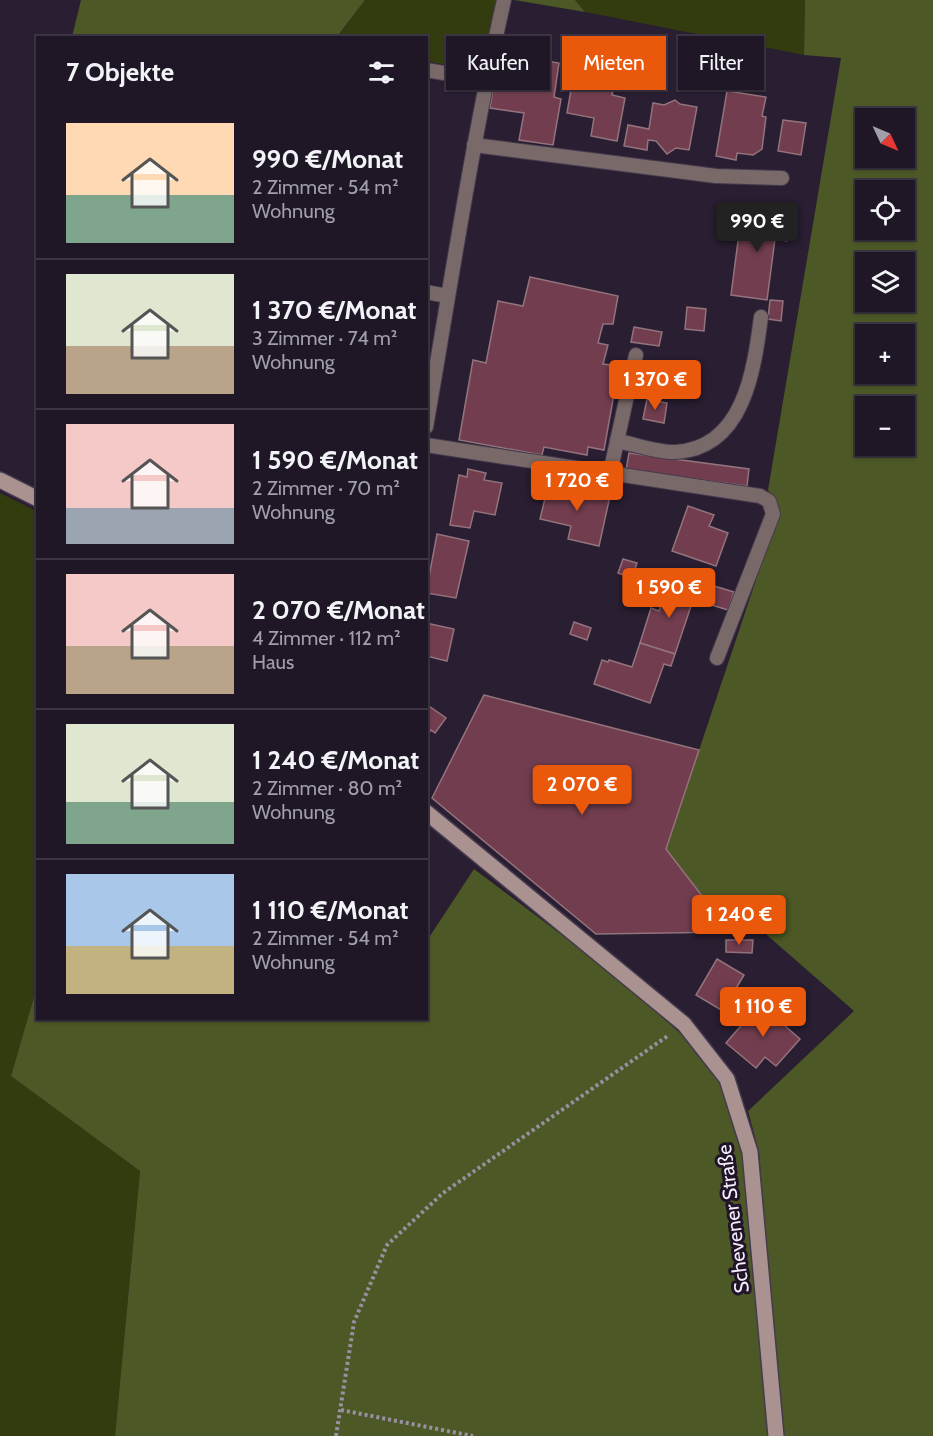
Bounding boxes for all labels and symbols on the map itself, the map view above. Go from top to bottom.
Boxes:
north arrow [855,108,915,168]
pin: 990 € [715,202,799,253]
pin: 1 370 € [600,360,710,411]
pin: 1 720 € [522,461,632,512]
pin: 1 590 € [614,568,724,619]
pin: 2 070 € [527,765,637,816]
pin: 1 240 € [684,895,794,946]
pin: 1 110 € [708,987,818,1038]
street label: Schevener Straße [712,1143,754,1295]

